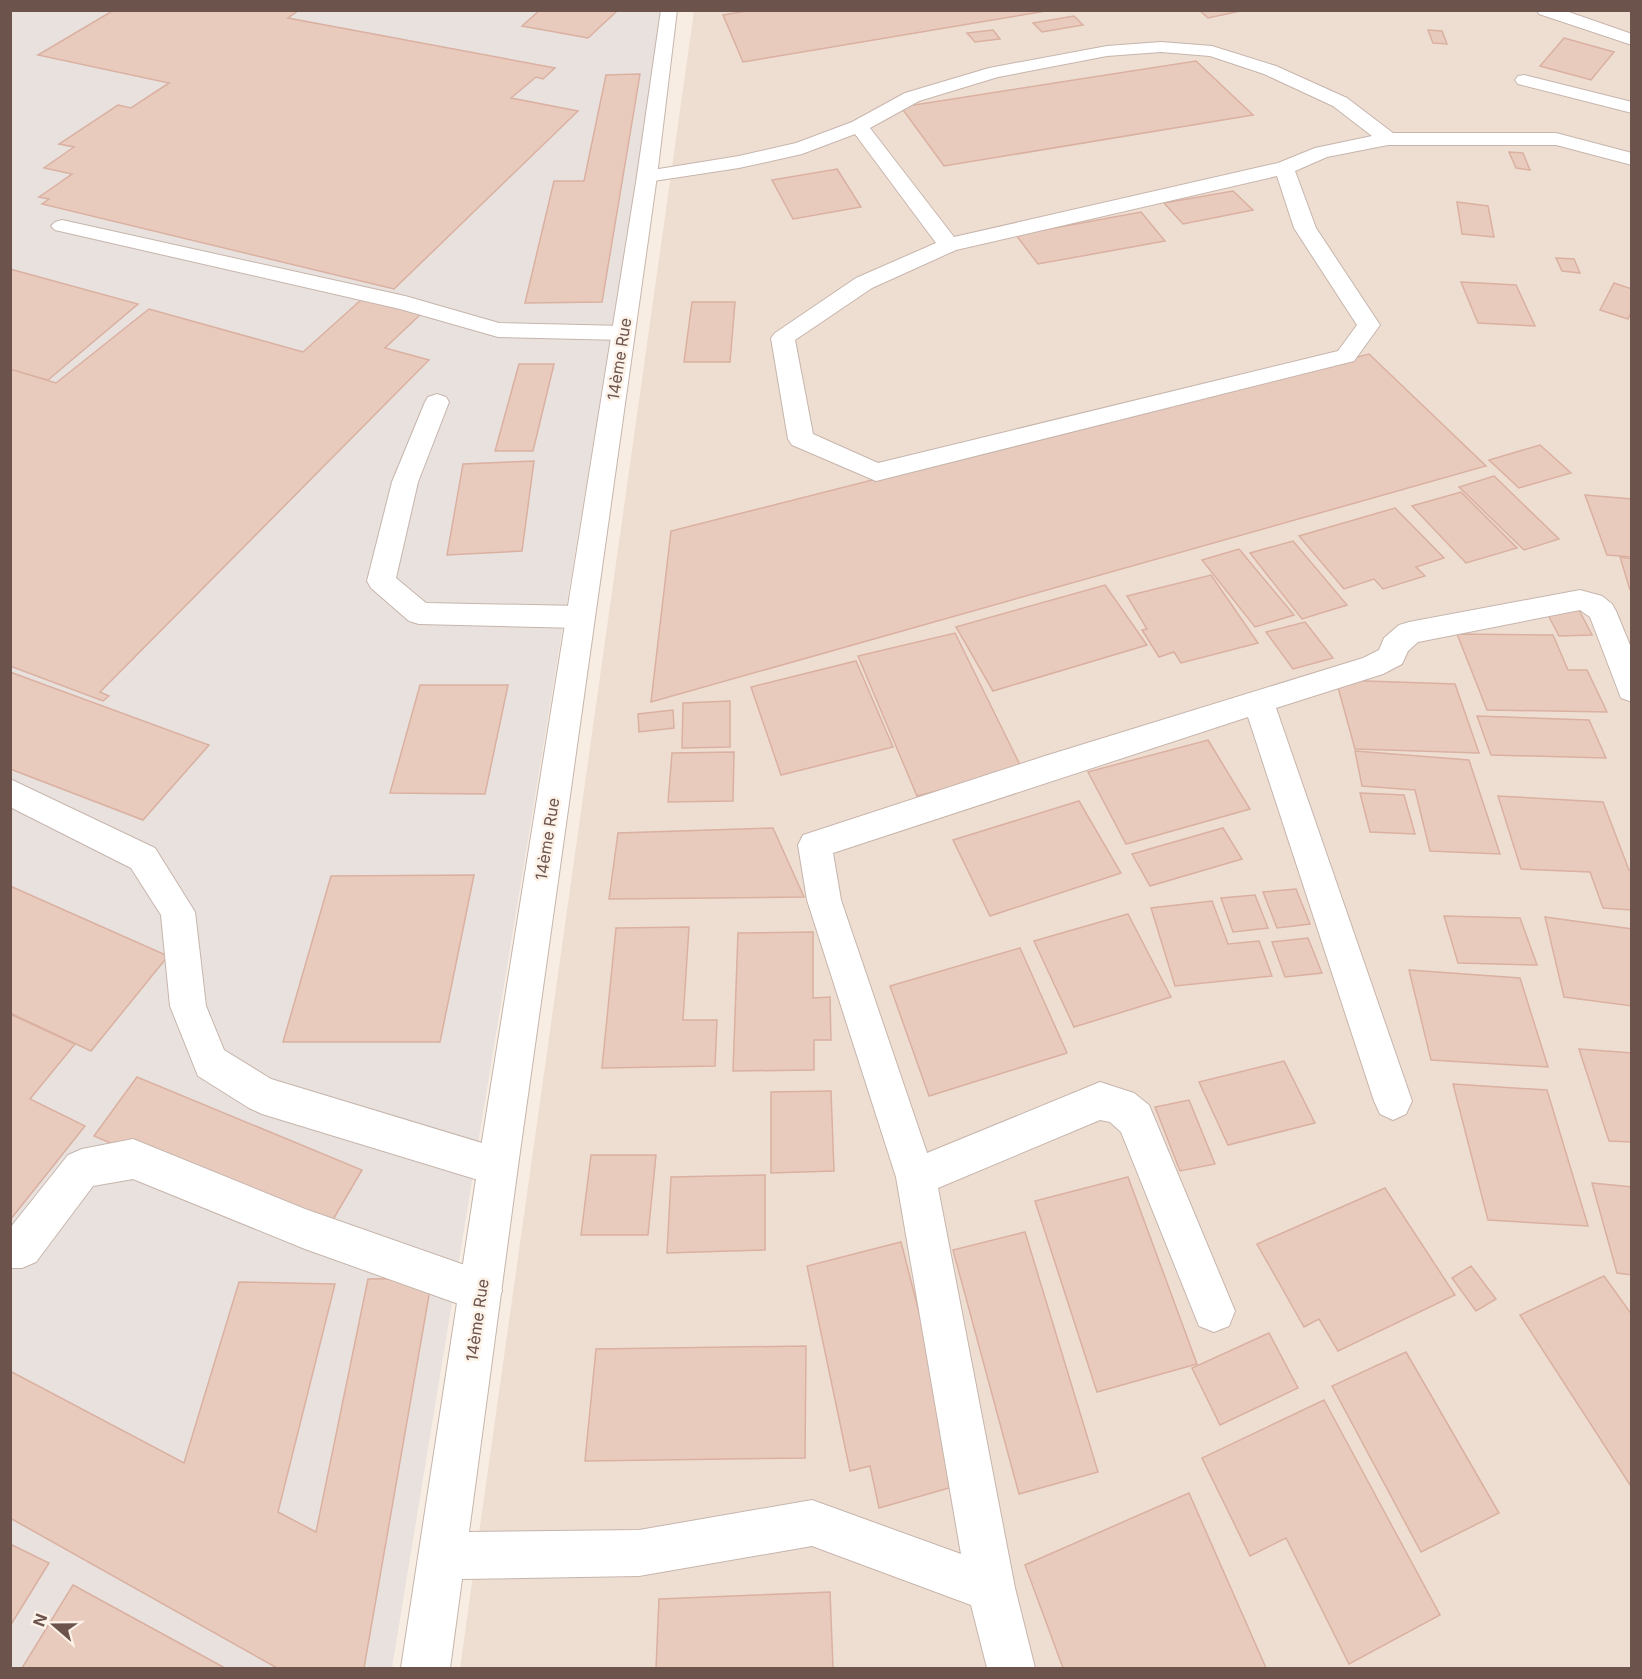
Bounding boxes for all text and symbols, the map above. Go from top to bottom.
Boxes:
street label: 14ème Rue [603,316,635,402]
street label: 14ème Rue [531,796,563,882]
street label: 14ème Rue [461,1277,493,1363]
north arrow [24,1595,84,1655]
text: N [28,1611,51,1629]

